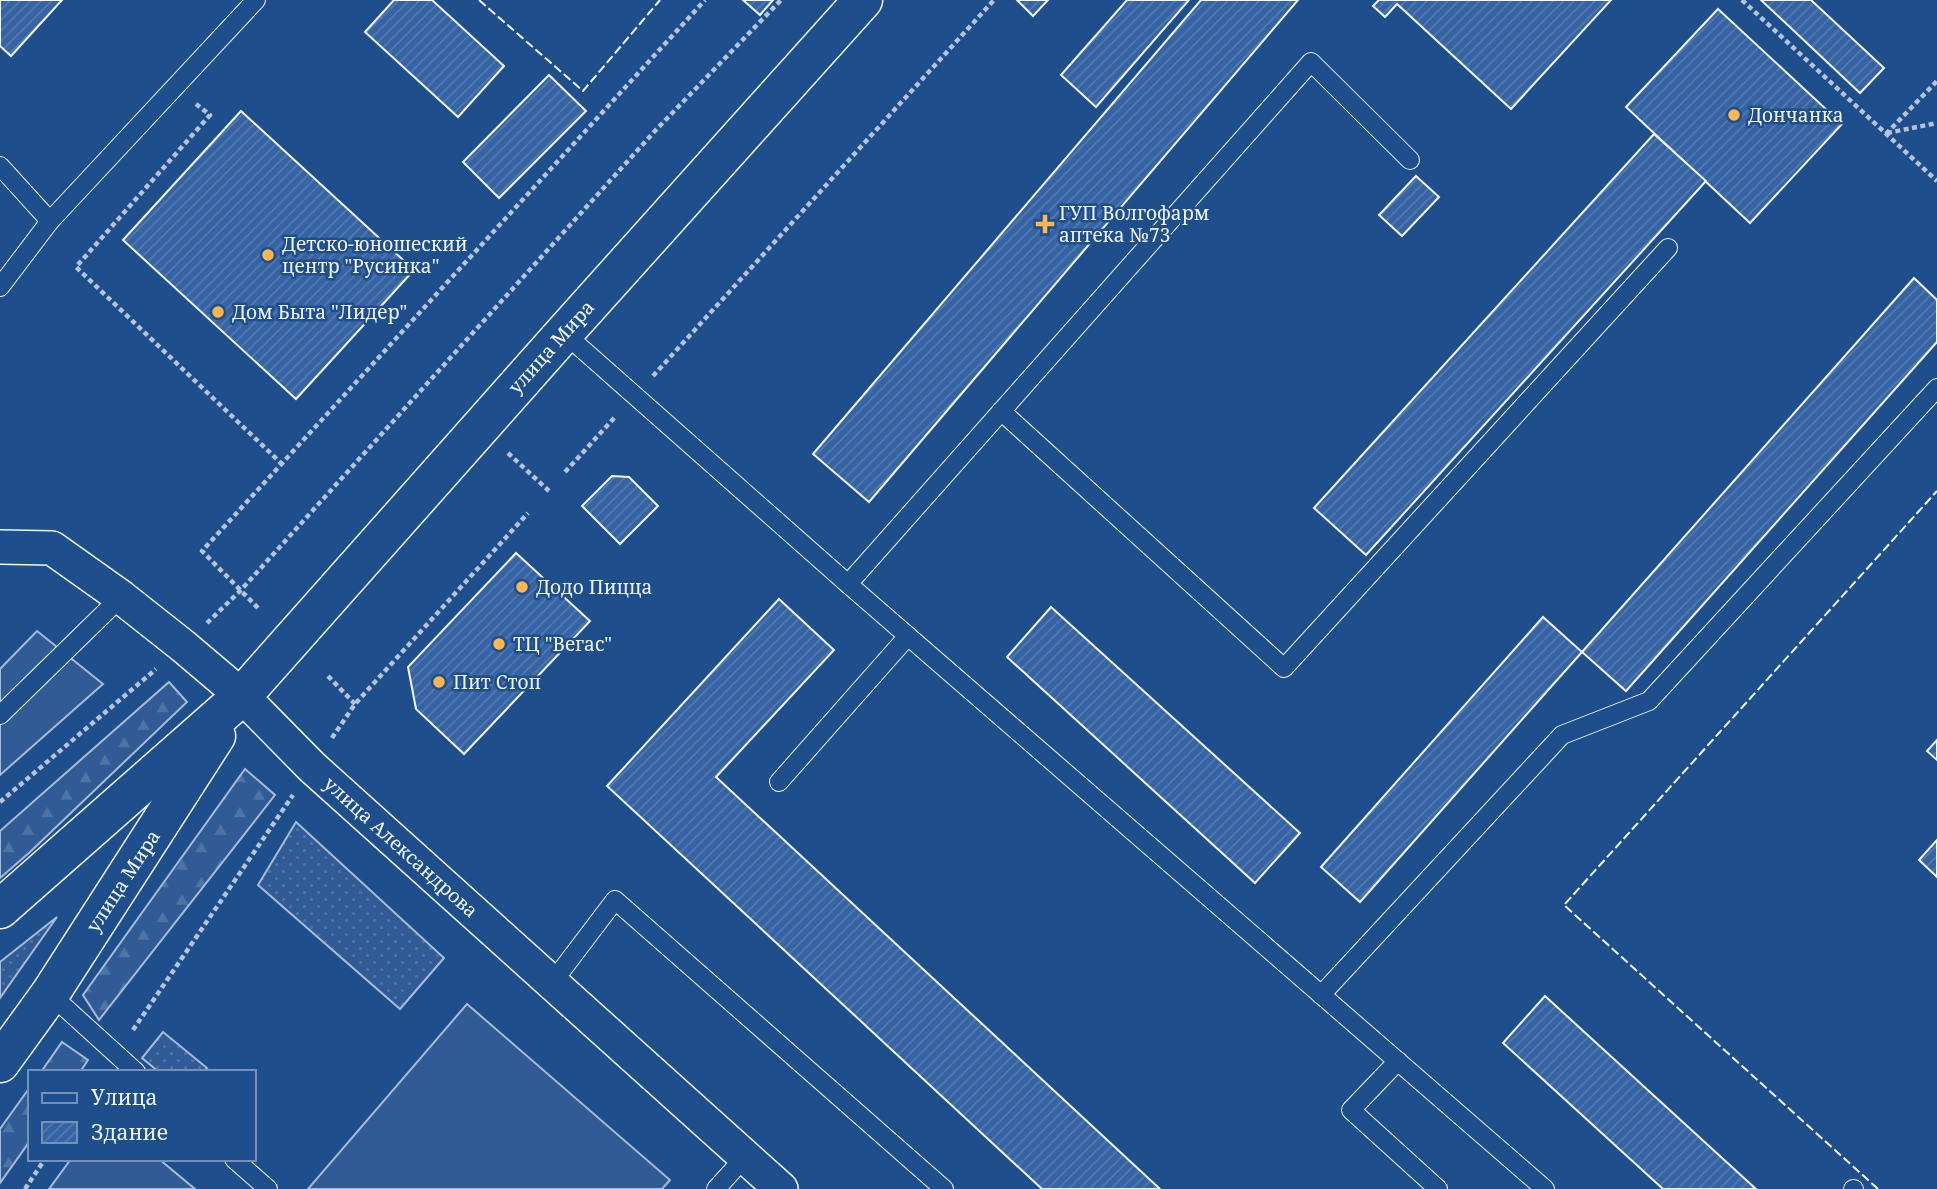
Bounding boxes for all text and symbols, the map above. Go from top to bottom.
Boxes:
place label: Дончанка [1748,102,1843,128]
marker: Дончанка [1726,107,1742,123]
place label: ГУП Волгофарм аптека №73 [1059,200,1209,248]
marker: ГУП Волгофарм аптека №73 [1037,216,1053,232]
place label: Детско-юношеский центр "Русинка" [282,231,468,279]
marker: Детско-юношеский центр "Русинка" [260,247,276,263]
street label: улица Мира [502,295,600,399]
place label: Дом Быта "Лидер" [232,299,407,325]
marker: Дом Быта "Лидер" [210,304,226,320]
place label: Додо Пицца [536,574,652,600]
marker: Додо Пицца [514,579,530,595]
place label: ТЦ "Вегас" [513,631,612,657]
marker: ТЦ "Вегас" [491,636,507,652]
place label: Пит Стоп [453,669,541,695]
marker: Пит Стоп [431,674,447,690]
street label: улица Александрова [318,771,484,923]
street label: улица Мира [80,825,166,937]
legend [28,1070,256,1161]
text: Улица [91,1083,158,1111]
text: Здание [91,1118,168,1146]

